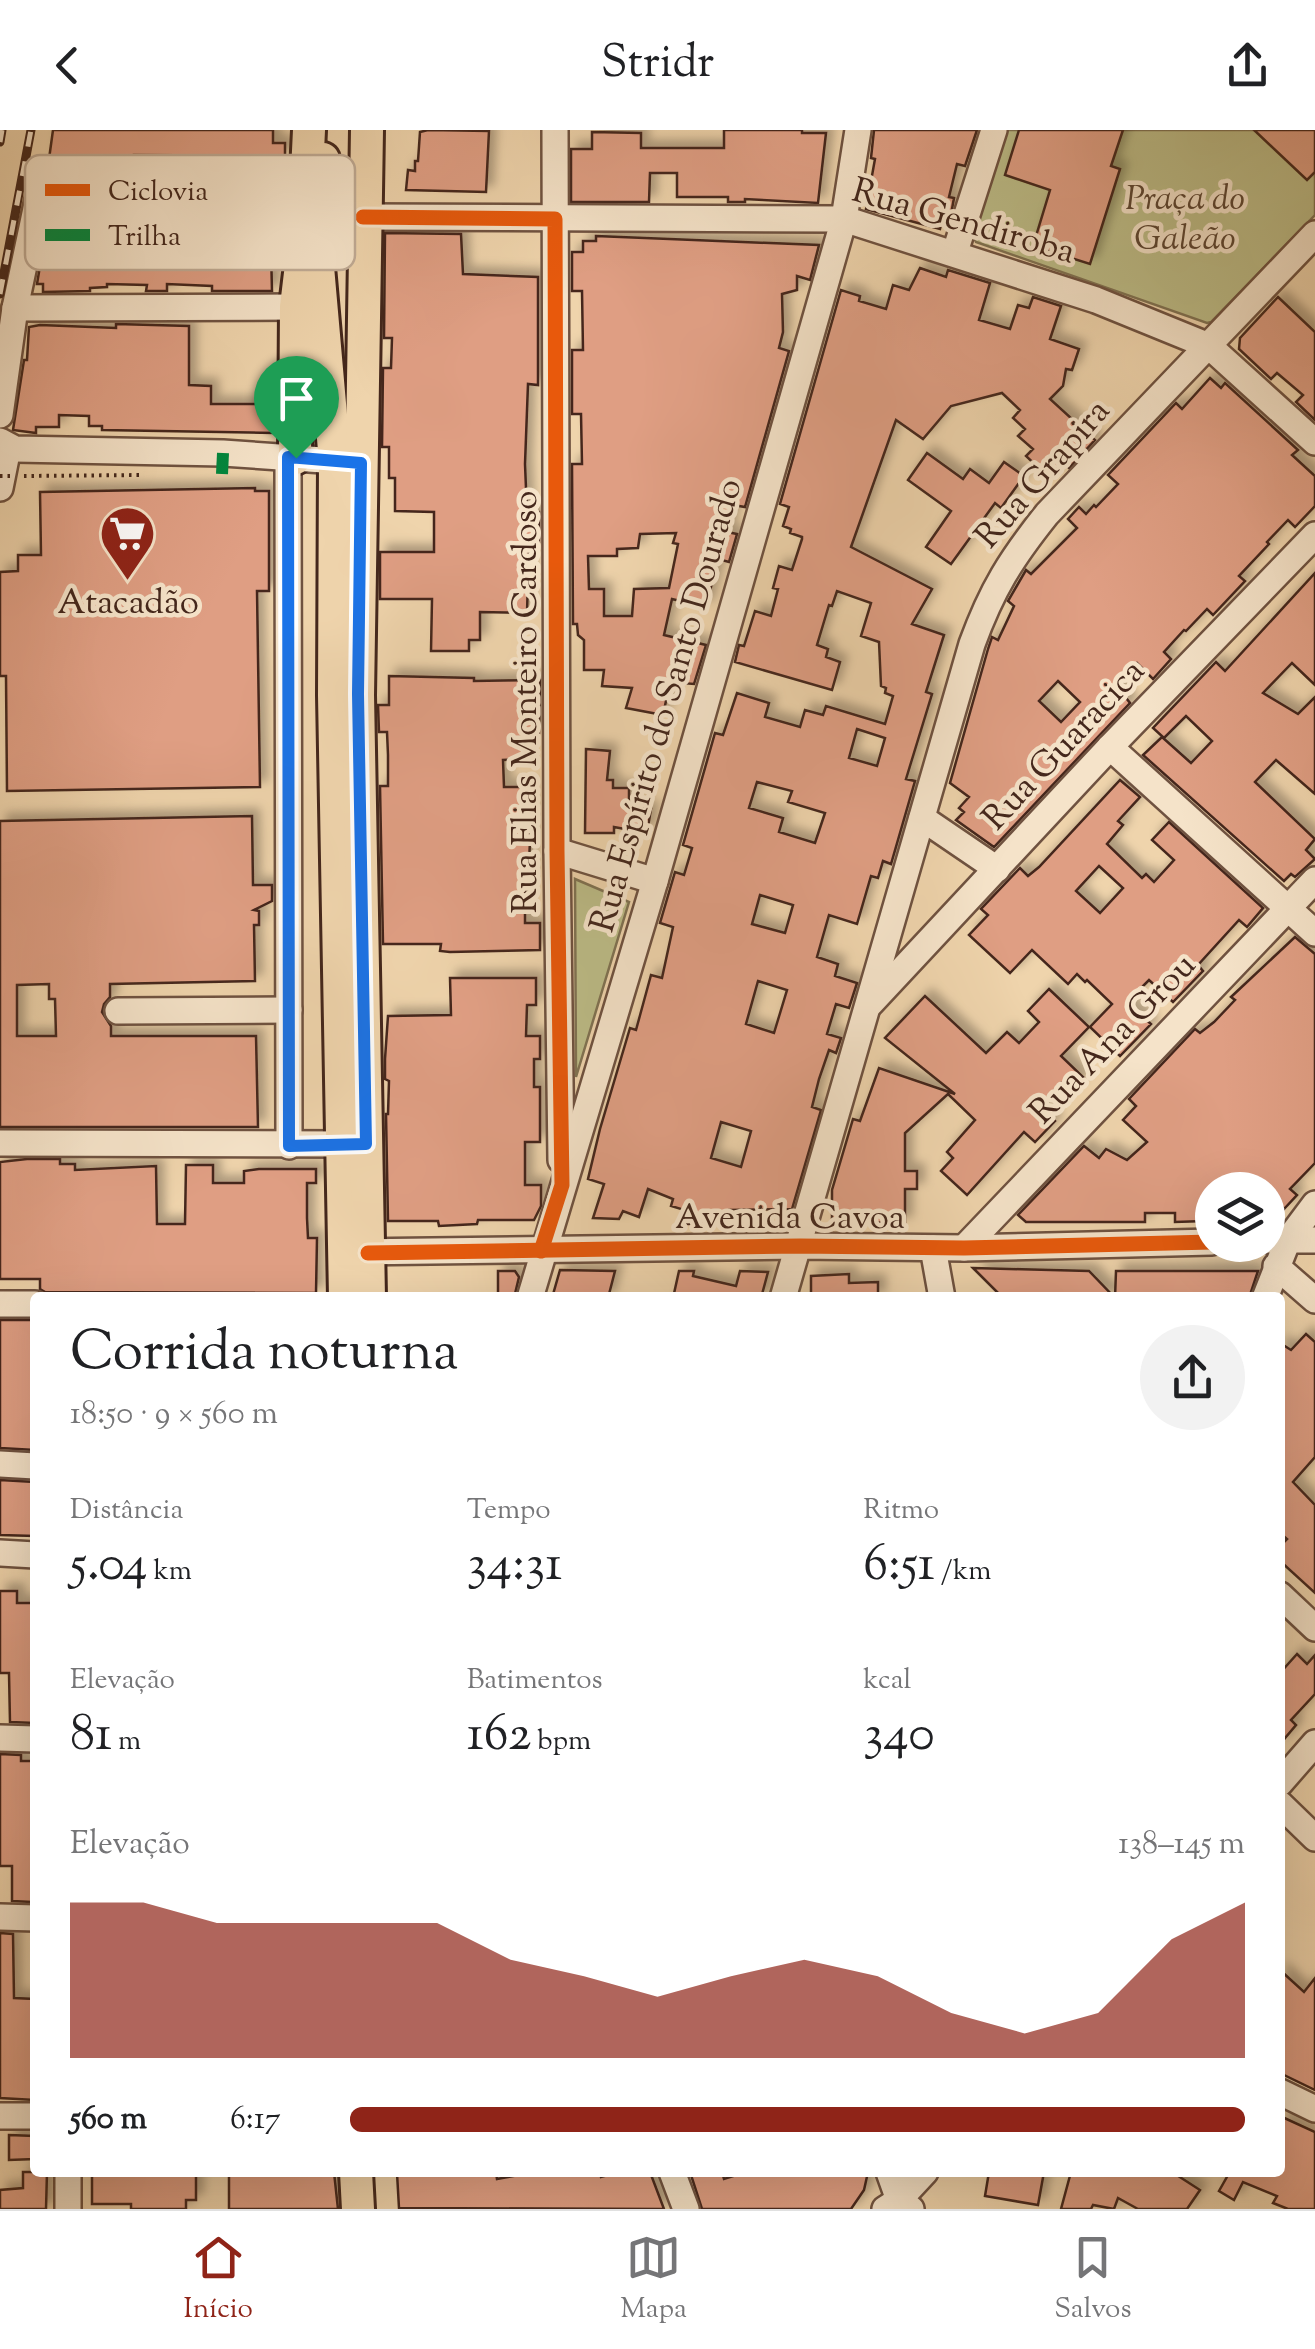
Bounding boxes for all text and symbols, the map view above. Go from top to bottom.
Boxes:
text: Stridr [601,33,714,98]
icon: back [40,38,95,93]
icon: share [1220,38,1275,93]
legend [25,155,355,270]
street label: Rua Gendiroba [845,167,1081,279]
text: Ciclovia [108,173,208,213]
park label: Praça do Galeão [1125,175,1245,266]
text: Trilha [108,218,181,258]
pin [254,356,339,459]
icon: arrive [269,371,324,426]
street label: Rua Grapira [964,389,1124,561]
street label: Rua Espírito do Santo Dourado [579,473,757,939]
street label: Rua Elias Monteiro Cardoso [502,491,553,913]
supermarket icon: Atacadão [98,503,158,582]
place label: Atacadão [57,579,199,630]
street label: Rua Guaracica [972,649,1158,843]
street label: Rua Ana Grou [1019,943,1209,1137]
map controls [1195,1172,1285,1262]
button: layers [1195,1172,1285,1262]
street label: Avenida Cavoa [675,1194,905,1245]
text: Corrida noturna [70,1315,458,1394]
button: share [1140,1325,1245,1430]
text: 18:50 · 9 × 560 m [70,1392,278,1438]
text: Distância [70,1491,183,1531]
text: Tempo [467,1491,551,1531]
text: Ritmo [863,1491,939,1531]
text: 5.04 [70,1531,148,1603]
text: 34:31 [467,1531,562,1603]
text: 6:51 [863,1531,935,1603]
text: km [148,1552,192,1592]
text: /km [935,1552,991,1592]
text: Elevação [70,1661,175,1701]
text: Batimentos [467,1661,603,1701]
text: kcal [863,1661,911,1701]
text: 81 [70,1701,112,1773]
text: 162 [467,1701,531,1773]
text: 340 [863,1701,935,1773]
text: m [112,1722,141,1762]
text: bpm [531,1722,591,1762]
text: Elevação [70,1822,190,1868]
text: 138–145 m [1118,1822,1245,1868]
text: 560 m [70,2097,147,2143]
text: 6:17 [230,2097,281,2143]
tab: Início [184,2230,253,2330]
tab: Mapa [620,2230,687,2330]
tab: Salvos [1054,2230,1131,2330]

